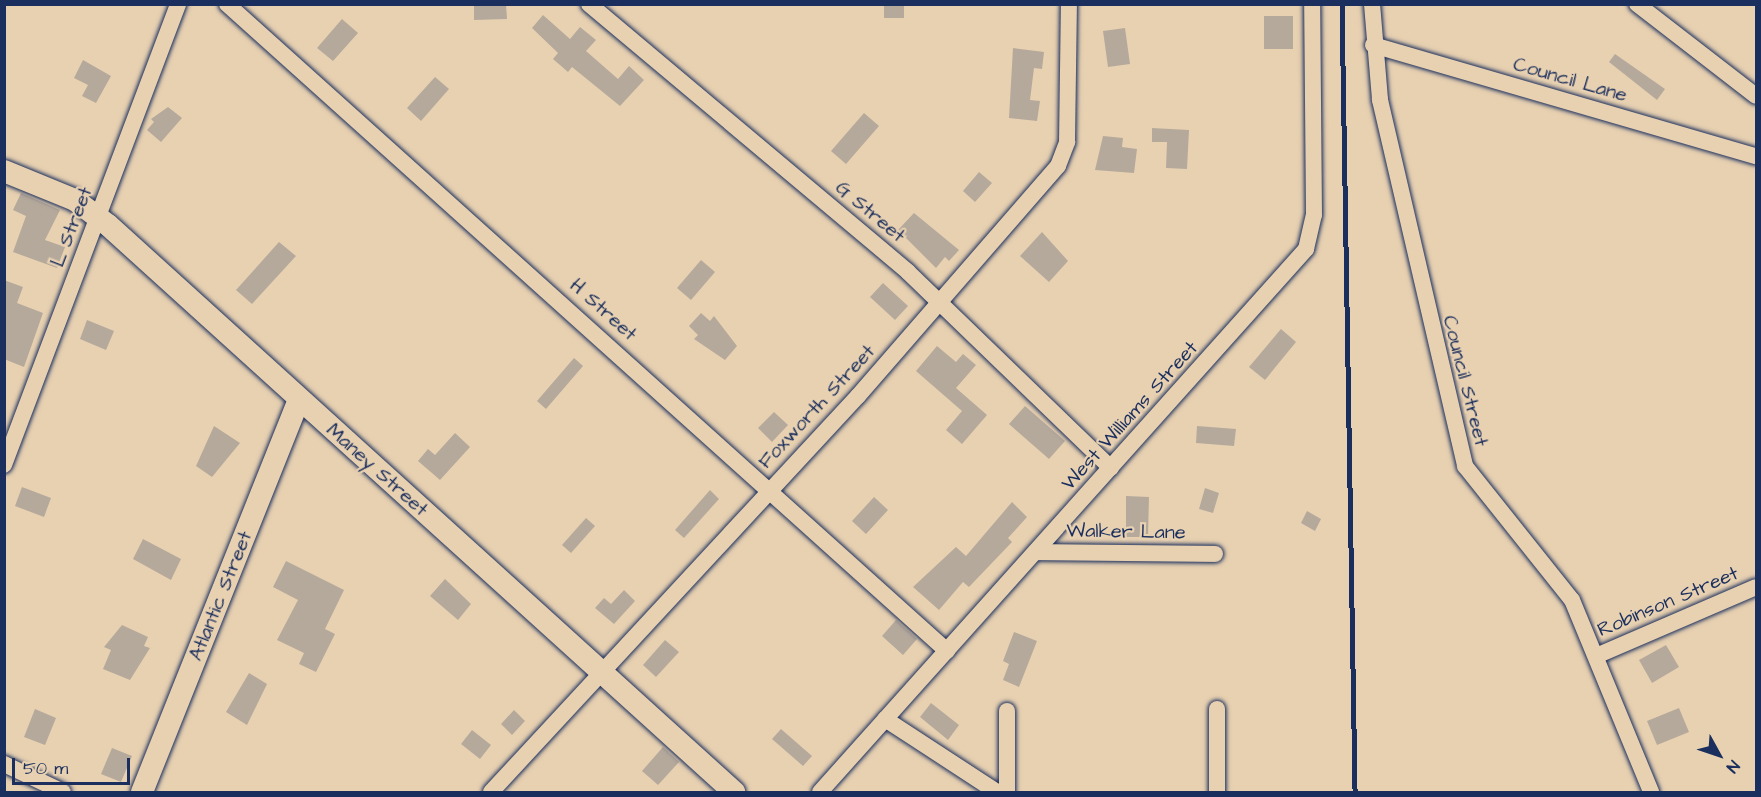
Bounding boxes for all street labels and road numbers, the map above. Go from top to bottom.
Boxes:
street label: Council Lane [1510,52,1630,108]
street label: G Street [830,176,910,248]
street label: L Street [46,184,98,270]
street label: H Street [565,274,641,346]
street label: Council Street [1437,313,1493,449]
street label: West Williams Street [1057,336,1203,496]
street label: Foxworth Street [753,340,881,474]
street label: Maney Street [321,418,433,522]
street label: Walker Lane [1066,519,1186,545]
street label: Atlantic Street [184,528,258,664]
street label: Robinson Street [1594,562,1742,642]

